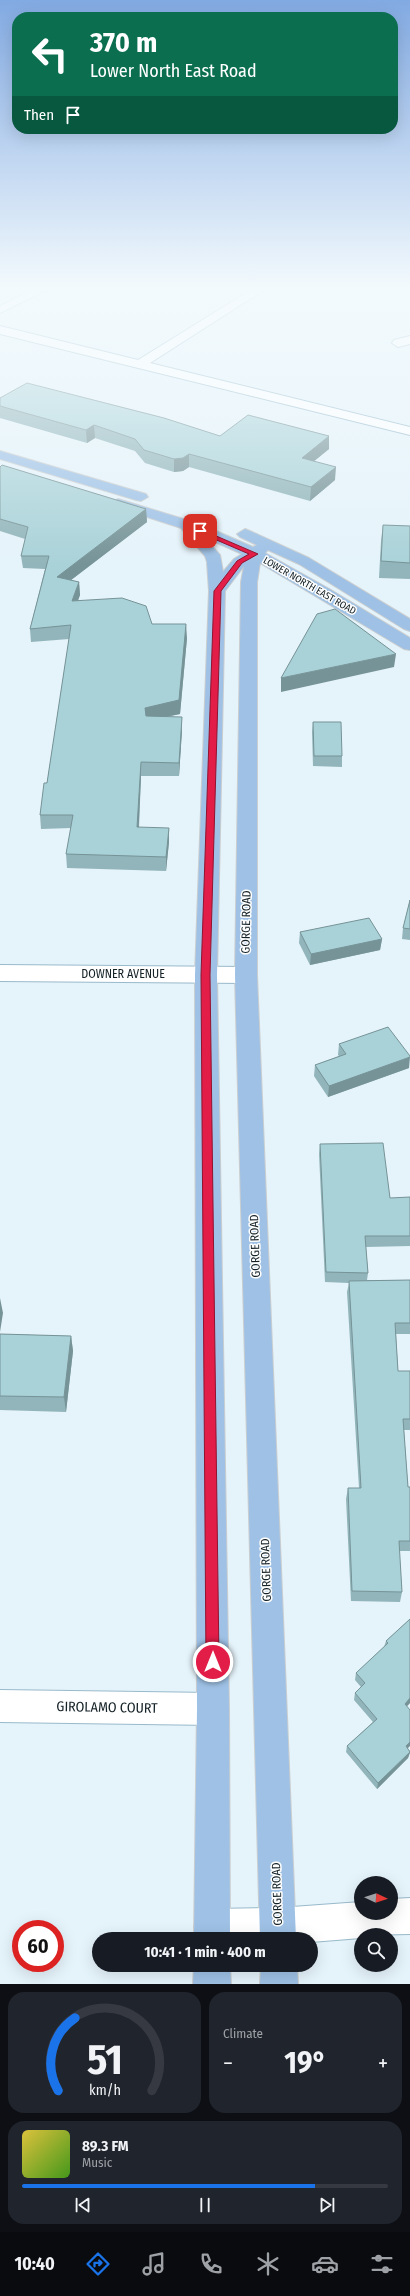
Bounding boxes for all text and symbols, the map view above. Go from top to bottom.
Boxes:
text: 370 m [90,26,157,59]
icon: left [24,28,76,80]
text: Lower North East Road [90,60,257,82]
icon: arrive [62,104,84,126]
text: Then [24,106,54,124]
pin [183,514,217,548]
icon: arrive [189,520,211,542]
street label: LOWER NORTH EAST ROAD [261,554,358,617]
street label: GORGE ROAD [238,890,254,954]
street label: DOWNER AVENUE [81,967,165,981]
street label: GORGE ROAD [247,1214,263,1278]
street label: GORGE ROAD [258,1538,274,1602]
position arrow [192,1641,234,1683]
street label: GIROLAMO COURT [56,1698,158,1717]
street label: GORGE ROAD [269,1862,285,1926]
north arrow [354,1876,398,1920]
map controls [354,1876,398,1972]
speed limit sign: 60 [12,1920,64,1972]
button: search [354,1928,398,1972]
text: 10:41 · 1 min · 400 m [144,1943,266,1961]
text: Climate [223,2026,263,2041]
text: 51 [87,2034,122,2084]
text: 19° [284,2045,327,2081]
text: − [223,2050,233,2077]
text: + [378,2050,388,2077]
text: km/h [89,2081,120,2098]
text: 89.3 FM [82,2137,128,2155]
text: Music [82,2155,112,2170]
icon: previous [72,2194,94,2216]
icon: pause [194,2194,216,2216]
icon: next [316,2194,338,2216]
icon: directions [84,2250,112,2278]
icon: music [140,2250,168,2278]
icon: phone [197,2250,225,2278]
icon: climate [254,2250,282,2278]
icon: car [311,2250,339,2278]
icon: filters [368,2250,396,2278]
text: 10:40 [14,2253,55,2275]

